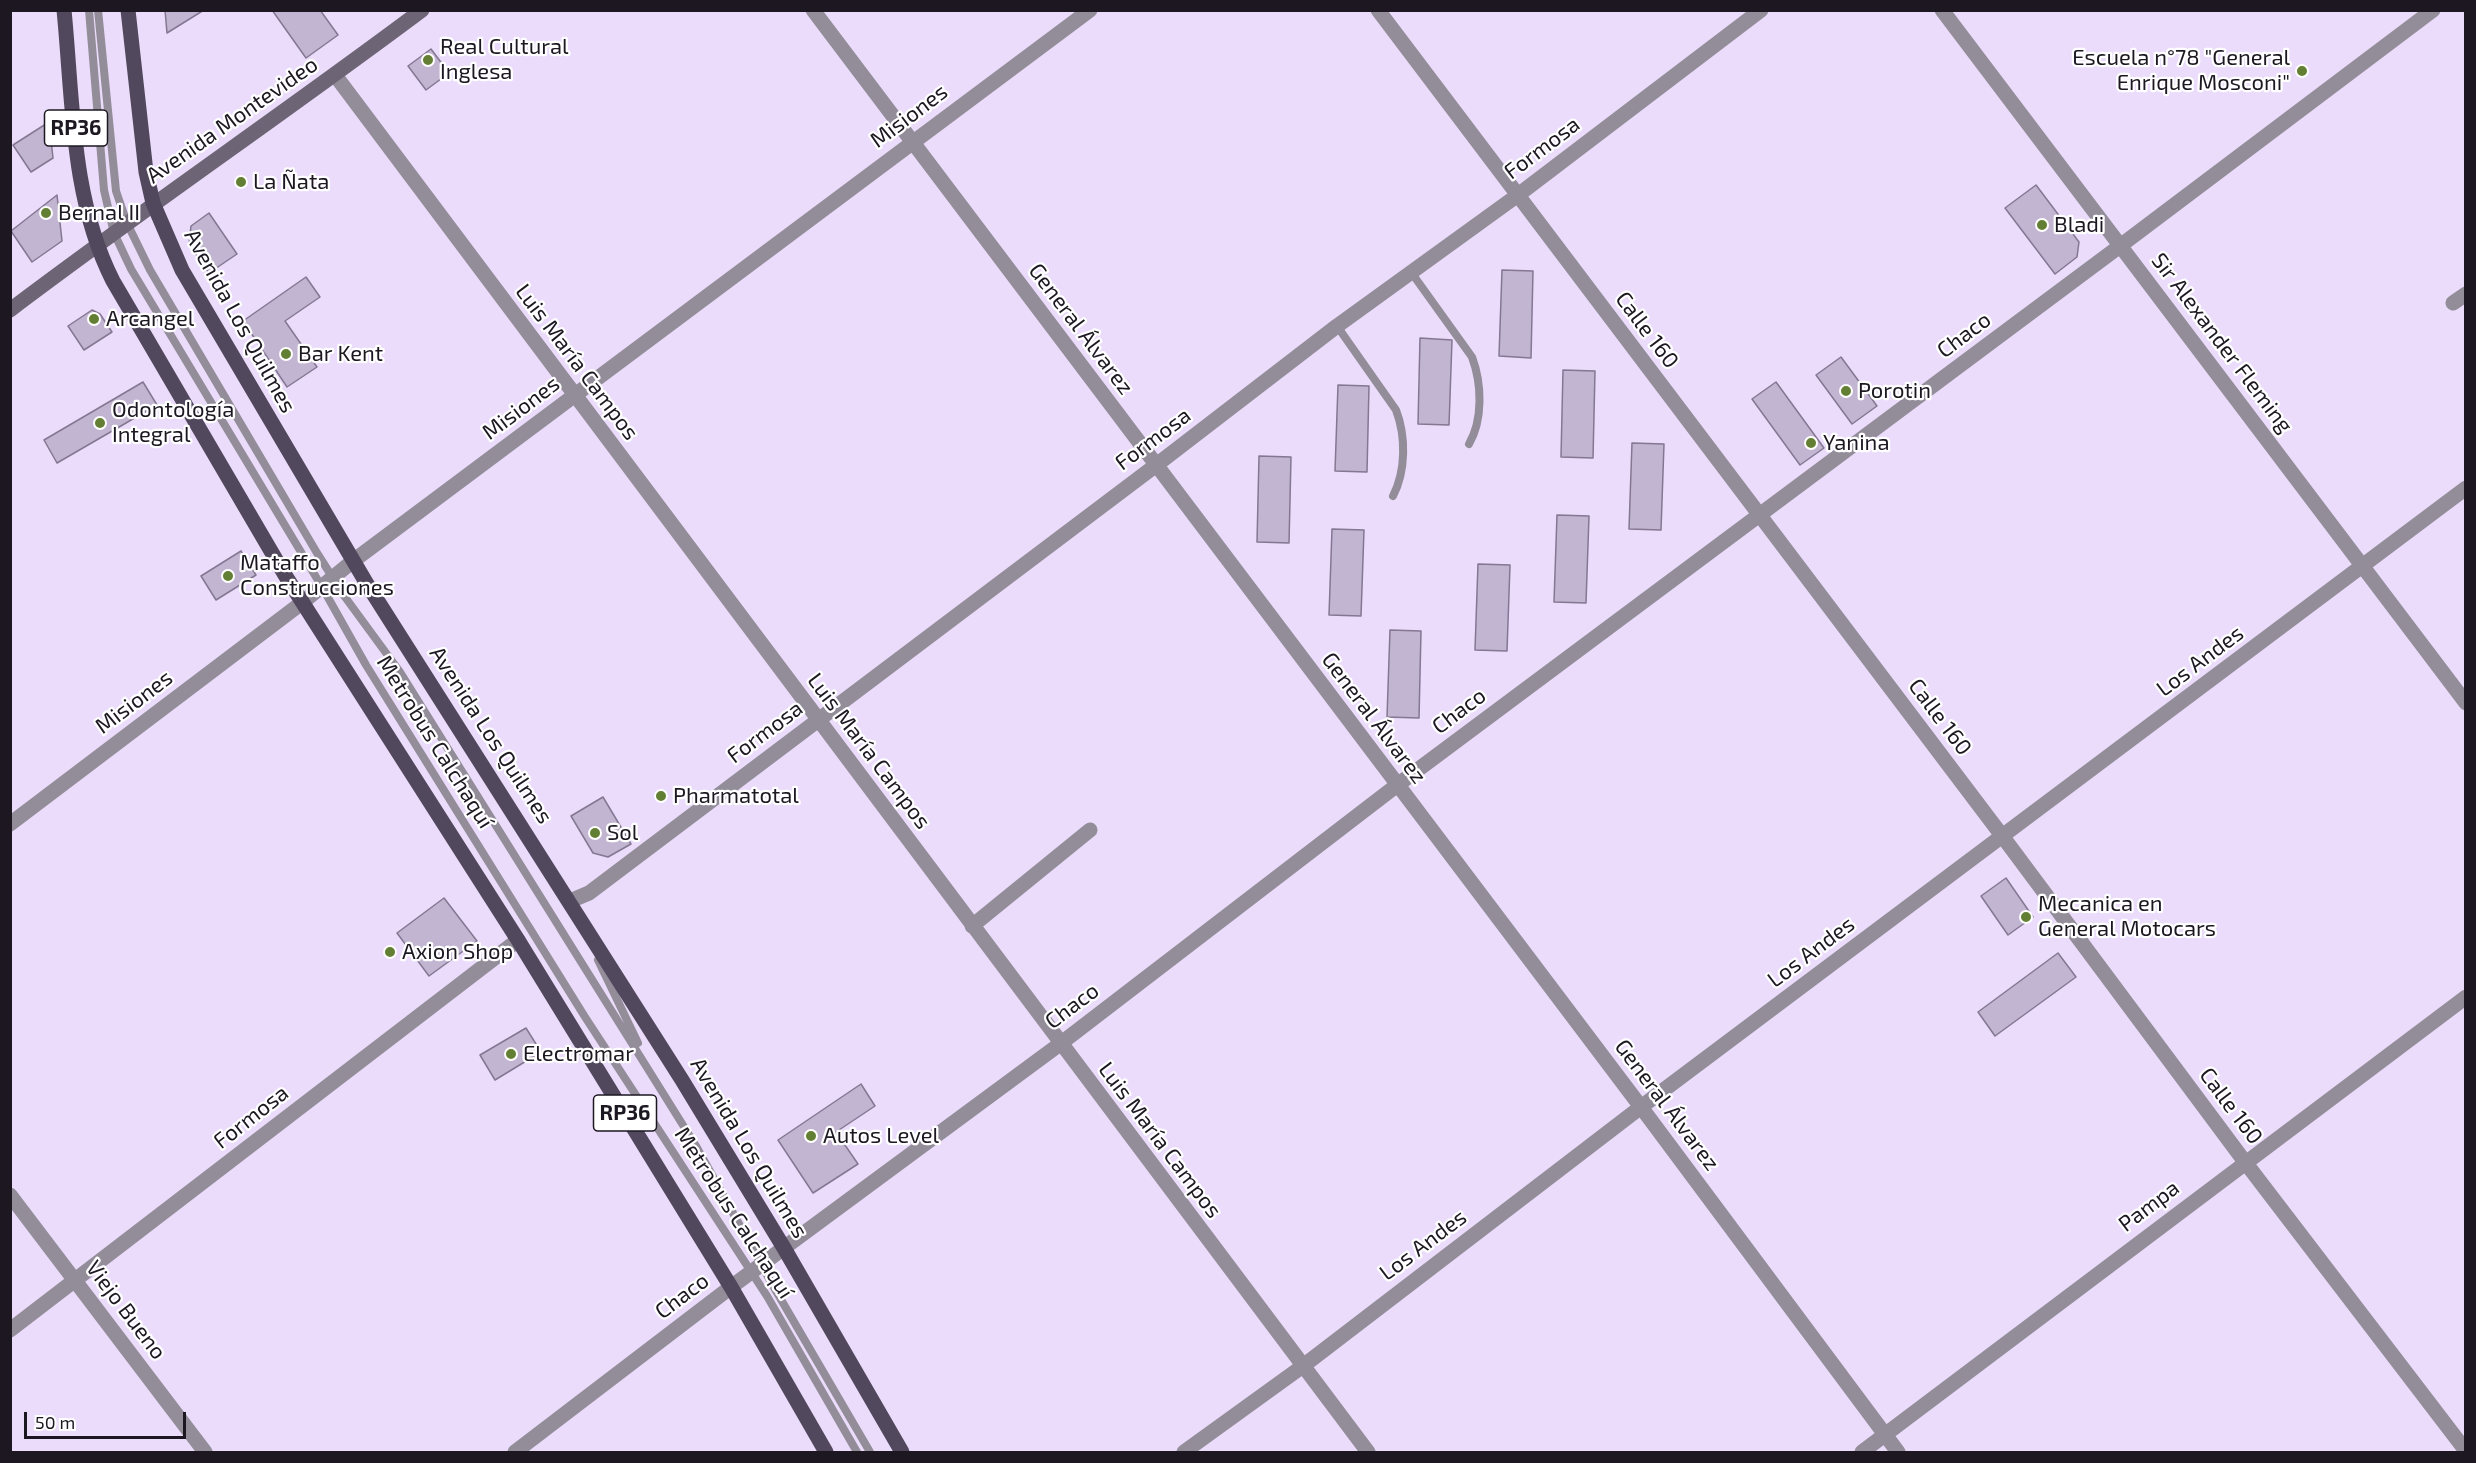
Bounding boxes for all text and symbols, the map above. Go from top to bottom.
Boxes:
place label: Real Cultural Inglesa [440,34,569,86]
place label: Escuela n°78 "General Enrique Mosconi" [2072,45,2290,96]
street label: Avenida Montevideo [141,51,323,189]
marker: Real Cultural Inglesa [421,53,435,67]
marker: Escuela n°78 "General Enrique Mosconi" [2295,64,2309,78]
street label: Misiones [865,78,953,154]
road number: RP36 [44,110,107,146]
street label: Formosa [1499,111,1585,185]
place label: La Ñata [253,169,329,195]
marker: La Ñata [234,175,248,189]
place label: Bernal II [58,200,140,226]
marker: Bernal II [39,206,53,220]
place label: Bladi [2054,212,2104,238]
marker: Bladi [2035,218,2049,232]
street label: Avenida Los Quilmes [179,225,301,417]
street label: Sir Alexander Fleming [2146,248,2298,438]
street label: General Álvarez [1023,258,1139,400]
street label: Luis María Campos [510,279,644,445]
street label: Calle 160 [1610,287,1684,373]
place label: Arcangel [106,306,194,332]
street label: Chaco [1932,306,1996,364]
marker: Arcangel [87,312,101,326]
place label: Bar Kent [298,341,383,367]
marker: Bar Kent [279,347,293,361]
street label: Misiones [477,370,565,446]
place label: Porotin [1858,378,1931,404]
marker: Porotin [1839,384,1853,398]
place label: Odontología Integral [112,397,234,448]
street label: Formosa [1110,402,1196,476]
marker: Odontología Integral [93,416,107,430]
place label: Yanina [1823,430,1889,456]
marker: Yanina [1804,436,1818,450]
place label: Mataffo Construcciones [240,550,394,602]
marker: Mataffo Construcciones [221,569,235,583]
street label: Los Andes [2151,620,2249,702]
street label: Avenida Los Quilmes [424,642,558,828]
street label: General Álvarez [1316,647,1432,789]
street label: Metrobus Calchaquí [371,651,499,833]
street label: Misiones [90,664,178,740]
street label: Luis María Campos [802,668,936,834]
street label: Calle 160 [1903,674,1977,760]
street label: Chaco [1427,682,1491,740]
street label: Formosa [722,695,808,769]
place label: Pharmatotal [673,783,799,809]
marker: Pharmatotal [654,789,668,803]
place label: Sol [607,820,638,846]
marker: Sol [588,826,602,840]
place label: Mecanica en General Motocars [2038,891,2216,942]
marker: Mecanica en General Motocars [2019,910,2033,924]
street label: Los Andes [1762,911,1860,993]
place label: Axion Shop [402,939,513,965]
marker: Axion Shop [383,945,397,959]
street label: Chaco [1040,977,1104,1035]
street label: General Álvarez [1609,1034,1725,1176]
place label: Electromar [523,1041,634,1067]
marker: Electromar [504,1047,518,1061]
street label: Avenida Los Quilmes [685,1053,813,1243]
street label: Luis María Campos [1093,1057,1227,1223]
street label: Calle 160 [2194,1063,2268,1149]
street label: Formosa [208,1080,294,1154]
road number: RP36 [594,1095,656,1131]
street label: Metrobus Calchaquí [669,1122,799,1304]
place label: Autos Level [823,1123,939,1149]
marker: Autos Level [804,1129,818,1143]
street label: Pampa [2113,1175,2185,1237]
street label: Los Andes [1374,1204,1472,1286]
street label: Viejo Bueno [80,1255,172,1365]
street label: Chaco [650,1267,714,1325]
scale bar [27,1400,189,1438]
text: 50 m [35,1411,75,1433]

